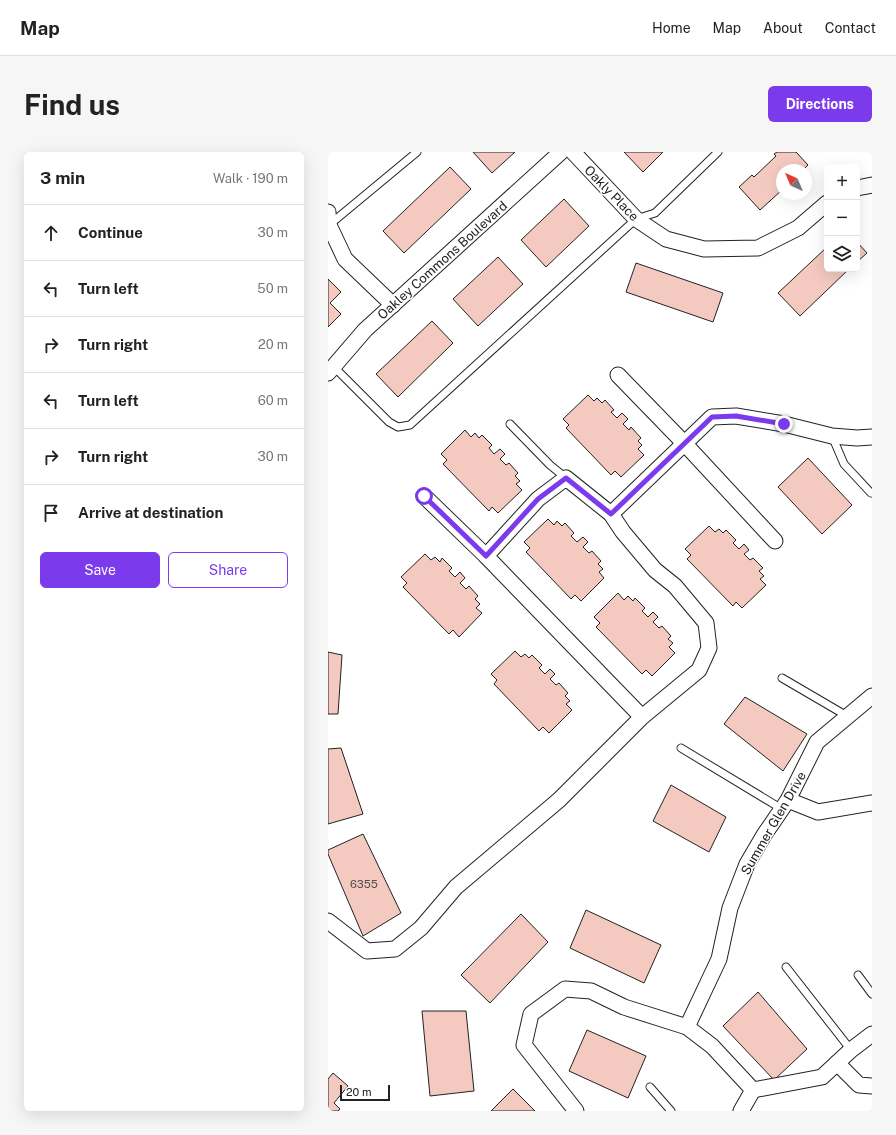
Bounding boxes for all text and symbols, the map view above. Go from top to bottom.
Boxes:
text: Map [20,17,60,39]
text: Home [652,20,691,36]
text: Map [713,20,741,36]
text: About [763,20,803,36]
text: Contact [825,20,876,36]
button: Directions [768,86,872,122]
text: Find us [24,88,120,121]
street label: Oakly Place [581,162,642,224]
north arrow [776,164,812,200]
map controls [824,164,860,272]
button: + [824,164,860,200]
text: 3 min [40,168,85,188]
text: Walk · 190 m [213,171,288,186]
street label: Oakley Commons Boulevard [375,198,510,322]
button: − [824,200,860,236]
icon: ahead [40,222,62,244]
text: Continue [78,224,143,241]
text: 30 m [258,225,288,240]
button: layers [824,236,860,272]
icon: left [40,278,62,300]
text: Turn left [78,280,139,297]
text: 50 m [257,281,288,296]
icon: right [40,334,62,356]
text: Turn right [78,336,148,353]
text: 20 m [258,337,288,352]
icon: left [40,390,62,412]
text: Turn left [78,392,139,409]
text: 60 m [258,393,288,408]
route end [775,415,793,433]
icon: right [40,446,62,468]
text: Turn right [78,448,148,465]
text: 30 m [258,449,288,464]
route start [415,487,433,505]
icon: arrive [40,502,62,524]
text: Arrive at destination [78,504,223,521]
button: Save [40,552,160,588]
button: Share [168,552,288,588]
street label: Summer Glen Drive [738,769,809,878]
house number: 6355 [350,878,378,890]
scale bar [340,1083,390,1102]
text: 20 m [346,1086,371,1098]

